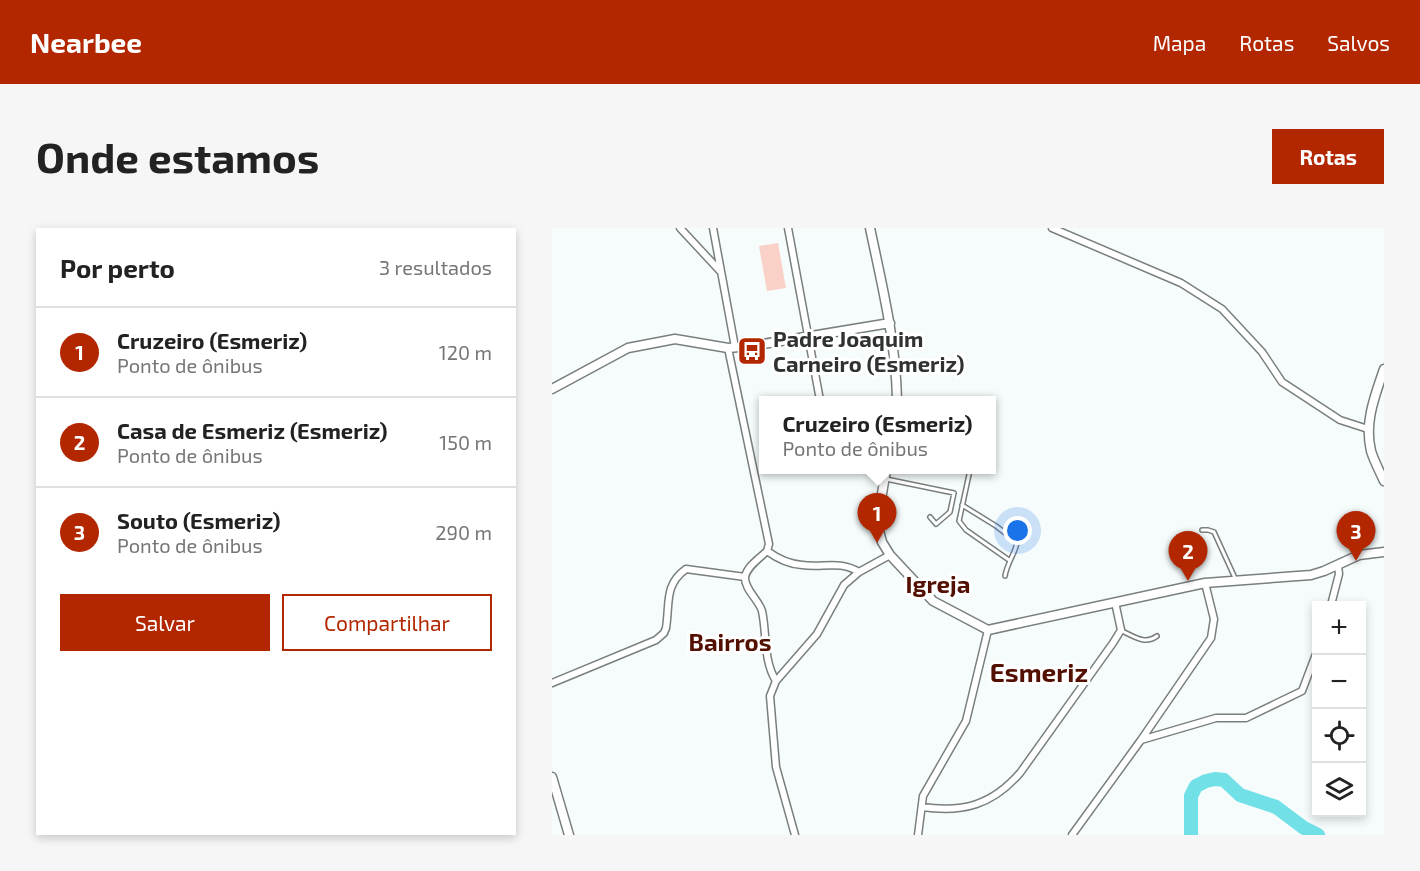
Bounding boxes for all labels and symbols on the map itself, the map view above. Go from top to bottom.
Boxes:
place label: Padre Joaquim Carneiro (Esmeriz) [773,325,964,376]
bus stop icon: Padre Joaquim Carneiro (Esmeriz) [736,335,768,367]
pin: 1 [858,494,896,543]
pin: 3 [1336,512,1376,561]
your location [1003,516,1032,545]
pin: 2 [1168,532,1208,581]
district label: Igreja [906,569,970,598]
district label: Bairros [689,627,771,656]
district label: Esmeriz [990,656,1088,687]

